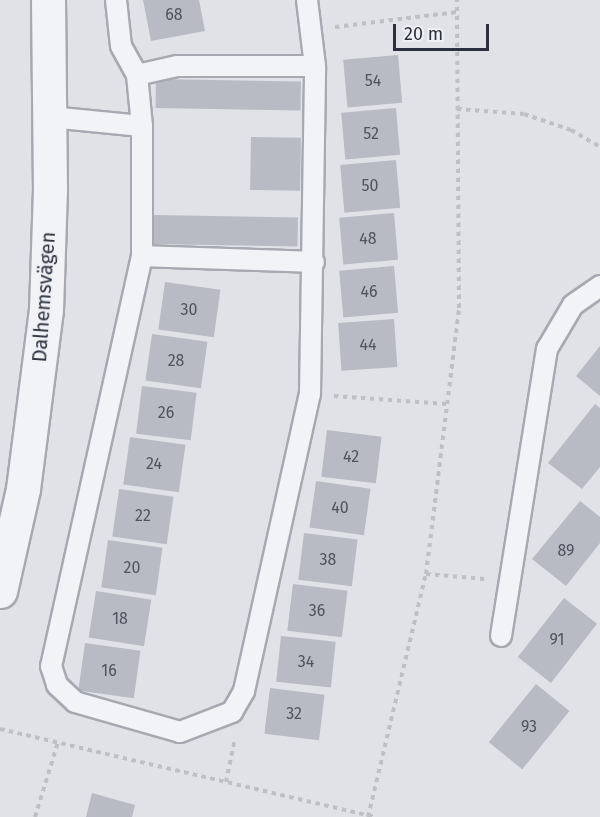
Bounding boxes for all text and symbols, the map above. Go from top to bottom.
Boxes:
house number: 68 [165,5,183,25]
scale bar [396,12,492,50]
text: 20 m [404,23,443,45]
house number: 54 [365,71,381,91]
house number: 52 [363,124,379,144]
house number: 50 [362,176,378,196]
house number: 48 [359,229,377,249]
street label: Dalhemsvägen [27,231,61,363]
house number: 46 [360,282,378,302]
house number: 30 [181,300,197,320]
house number: 44 [359,335,377,355]
house number: 28 [168,351,184,371]
house number: 26 [158,403,174,423]
house number: 42 [343,447,359,467]
house number: 24 [146,454,162,474]
house number: 40 [331,498,349,518]
house number: 22 [135,506,151,526]
house number: 89 [558,541,574,561]
house number: 38 [320,550,336,570]
house number: 20 [124,558,140,578]
house number: 36 [309,601,325,621]
house number: 18 [112,609,128,629]
house number: 91 [549,630,565,650]
house number: 34 [298,652,314,672]
house number: 16 [101,661,117,681]
house number: 32 [286,704,302,724]
house number: 93 [521,717,537,737]

